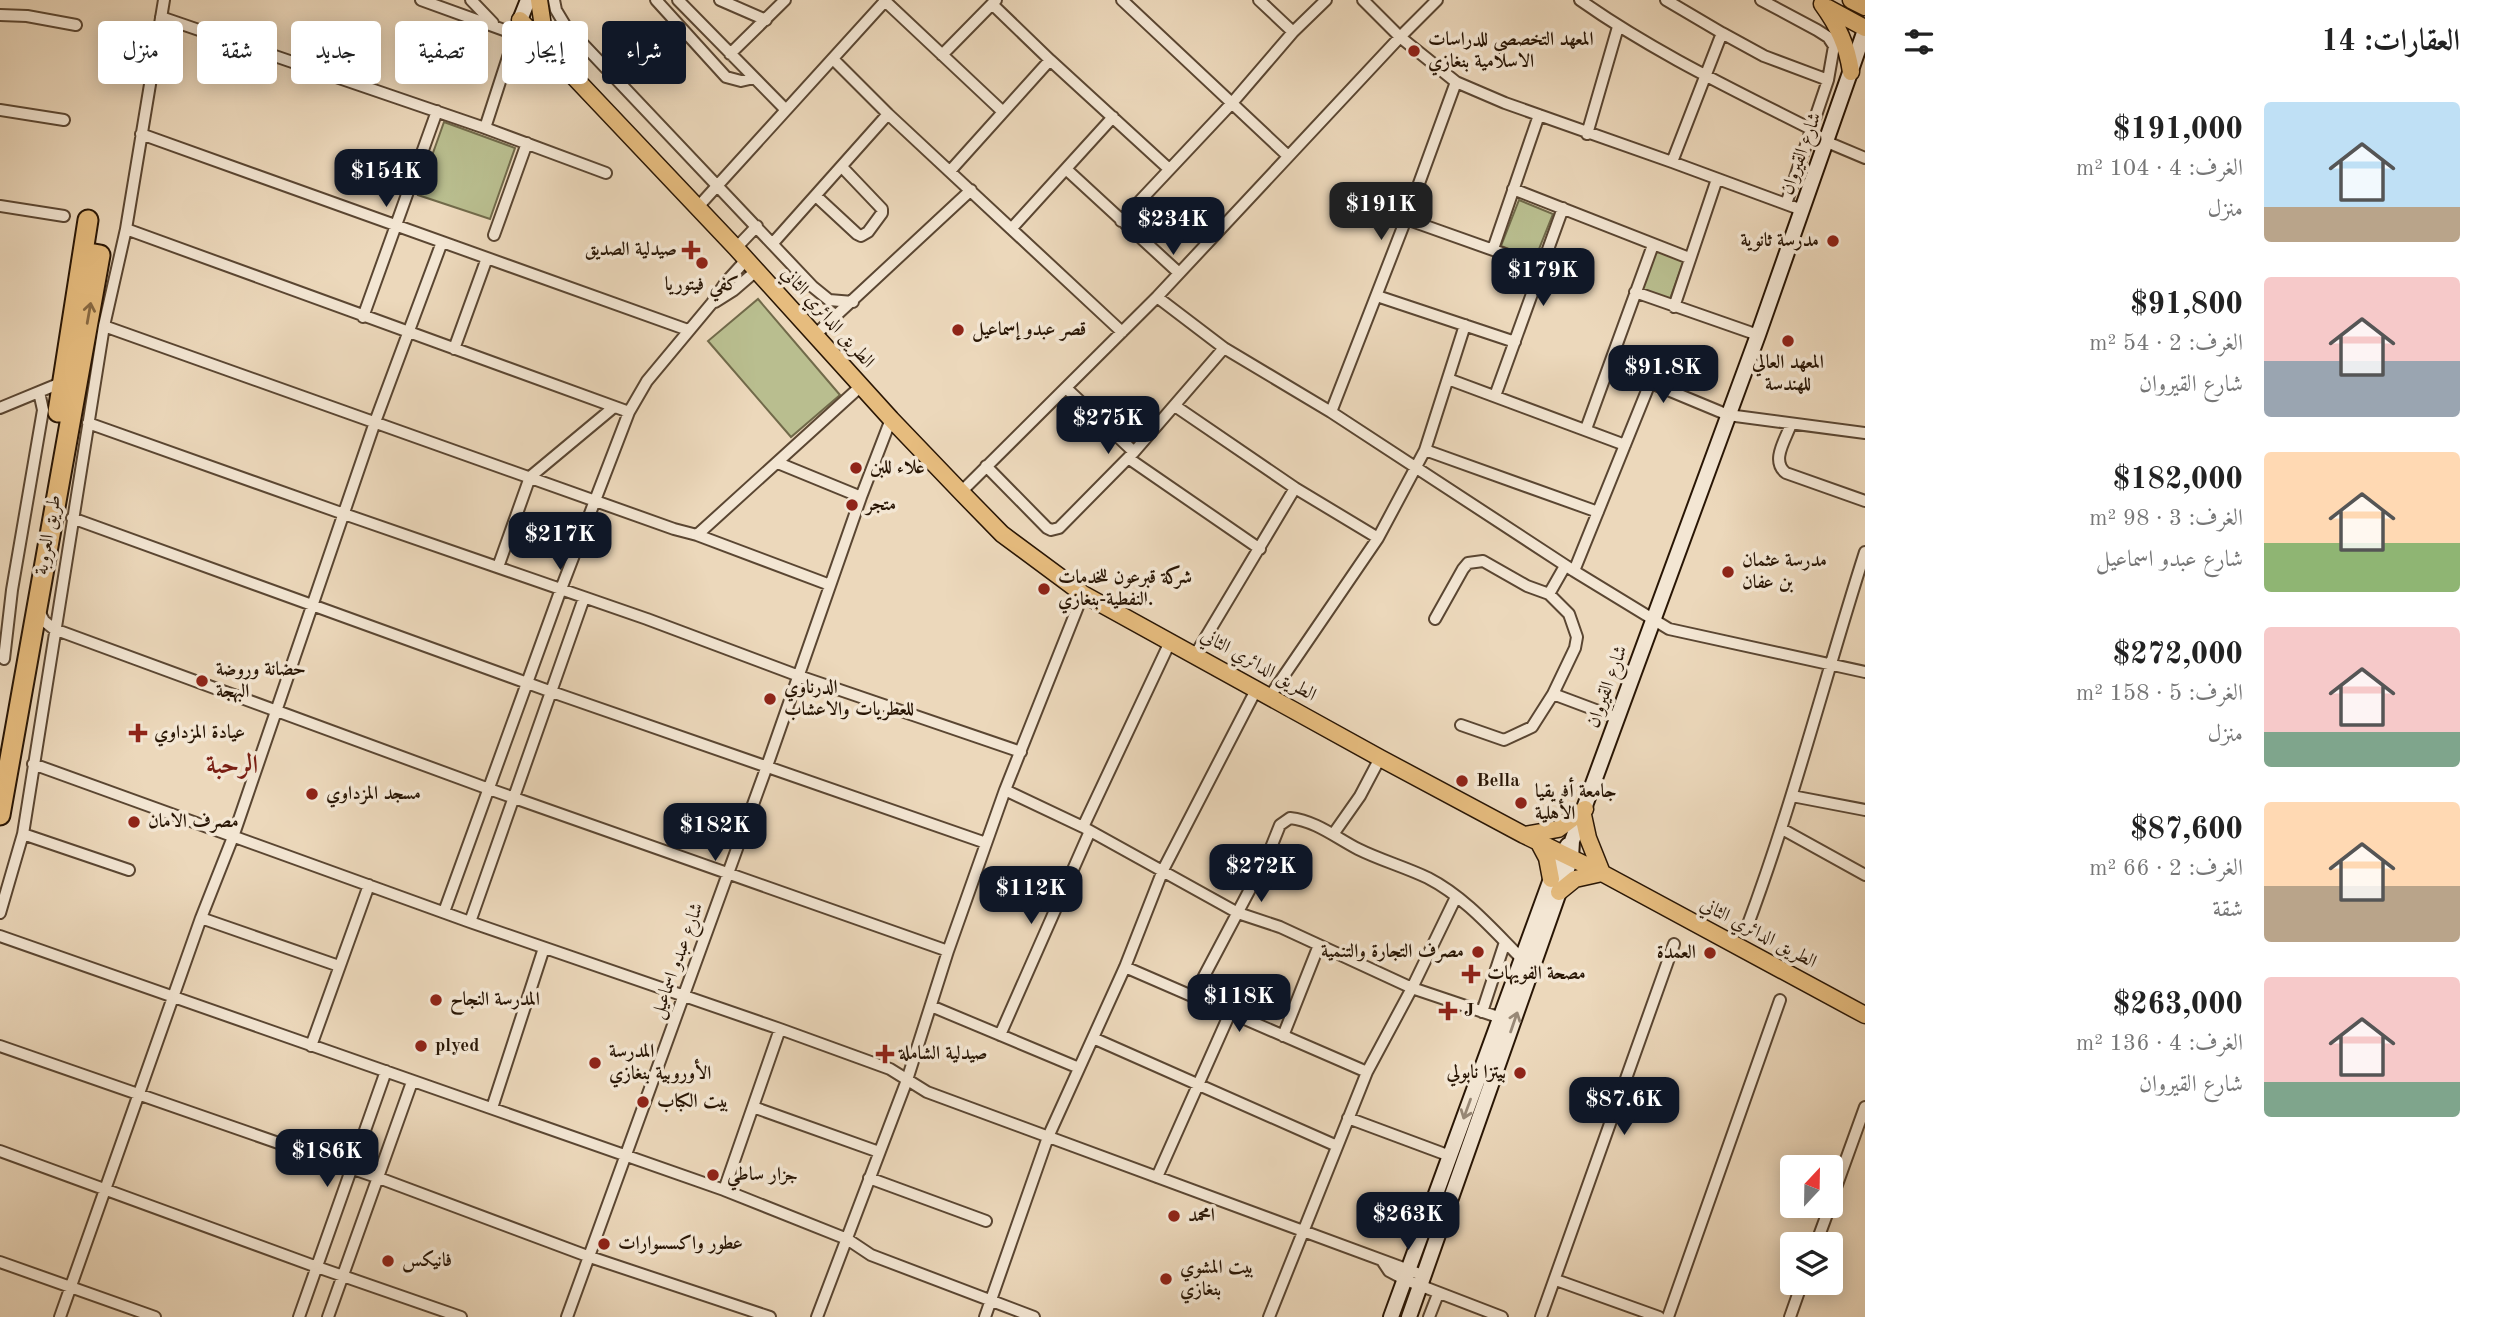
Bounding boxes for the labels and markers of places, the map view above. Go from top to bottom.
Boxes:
place label: المعهد التخصصي للدراسات الاسلامية بنغازي [1428,30,1594,76]
marker: المعهد التخصصي للدراسات الاسلامية بنغازي [1406,43,1422,59]
pin: $154K [337,150,435,209]
pin: $191K [1332,182,1430,242]
pin: $234K [1124,198,1222,257]
place label: مدرسة ثانوية [1741,231,1819,252]
marker: مدرسة ثانوية [1825,233,1841,249]
place label: صيدلية الصديق [584,240,677,261]
marker: صيدلية الصديق [683,242,699,258]
pin: $179K [1494,248,1592,308]
marker: كفي فيتوريا [694,255,710,271]
place label: كفي فيتوريا [665,275,739,302]
place label: قصر عبدو إسماعيل [972,320,1086,342]
marker: قصر عبدو إسماعيل [950,322,966,338]
marker: المعهد العالي للهندسة [1780,333,1796,349]
pin: $91.8K [1606,346,1720,405]
place label: المعهد العالي للهندسة [1751,353,1824,395]
pin: $275K [1059,396,1157,456]
place label: علاء للبن [870,458,925,479]
marker: علاء للبن [848,460,864,476]
place label: متجر [864,496,896,516]
marker: متجر [844,497,860,513]
pin: $217K [511,512,609,572]
place label: مدرسة عثمان بن عفان [1742,551,1827,593]
marker: مدرسة عثمان بن عفان [1720,564,1736,580]
place label: شركة قبرعون للخدمات النفطية-بنغازي. [1058,565,1192,614]
marker: شركة قبرعون للخدمات النفطية-بنغازي. [1036,581,1052,597]
place label: حضانة وروضة البهجة [216,660,306,703]
marker: حضانة وروضة البهجة [194,673,210,689]
place label: الدرناوي للعطريات والاعشاب [784,678,914,721]
marker: الدرناوي للعطريات والاعشاب [762,691,778,707]
marker: عيادة المزداوي [128,723,148,743]
place label: عيادة المزداوي [154,723,245,747]
place label: Bella [1476,772,1520,791]
marker: Bella [1454,773,1470,789]
place label: جامعة أفريقيا الأهلية [1535,777,1616,824]
place label: مسجد المزداوي [326,785,421,808]
marker: مسجد المزداوي [304,786,320,802]
marker: جامعة أفريقيا الأهلية [1513,795,1529,811]
pin: $182K [666,804,764,863]
place label: مصرف الامان [148,811,239,833]
marker: مصرف الامان [126,814,142,830]
pin: $272K [1212,844,1310,904]
pin: $112K [982,866,1080,926]
place label: مصرف التجارة والتنمية [1321,942,1464,963]
place label: العمدة [1657,943,1696,963]
marker: مصرف التجارة والتنمية [1470,944,1486,960]
marker: العمدة [1702,945,1718,961]
marker: مصحة الفويهات [1461,964,1481,984]
place label: مصحة الفويهات [1487,964,1586,985]
pin: $118K [1190,974,1288,1034]
place label: المدرسة النجاح [450,990,540,1016]
marker: المدرسة النجاح [428,992,444,1008]
marker: J [1438,1001,1458,1021]
place label: J [1464,1002,1474,1021]
place label: plyed [435,1037,479,1056]
marker: plyed [413,1038,429,1054]
place label: المدرسة الأوروبية بنغازي [609,1043,711,1088]
place label: صيدلية الشاملة [898,1044,988,1064]
marker: صيدلية الشاملة [877,1046,893,1062]
marker: المدرسة الأوروبية بنغازي [587,1055,603,1071]
place label: بيتزا نابولي [1445,1063,1506,1087]
marker: بيتزا نابولي [1512,1065,1528,1081]
pin: $87.6K [1567,1078,1681,1137]
place label: بيت الكباب [657,1092,729,1113]
marker: بيت الكباب [635,1094,651,1110]
pin: $186K [278,1130,376,1189]
place label: جزار ساطي [727,1165,798,1191]
marker: جزار ساطي [705,1167,721,1183]
pin: $263K [1359,1192,1457,1252]
place label: امحمد [1188,1207,1215,1226]
marker: امحمد [1166,1208,1182,1224]
place label: عطور واكسسوارات [618,1234,743,1255]
marker: عطور واكسسوارات [596,1236,612,1252]
place label: فانيكس [402,1249,452,1273]
marker: فانيكس [380,1253,396,1269]
place label: بيت المشوي بنغازي [1180,1259,1254,1304]
marker: بيت المشوي بنغازي [1158,1271,1174,1287]

